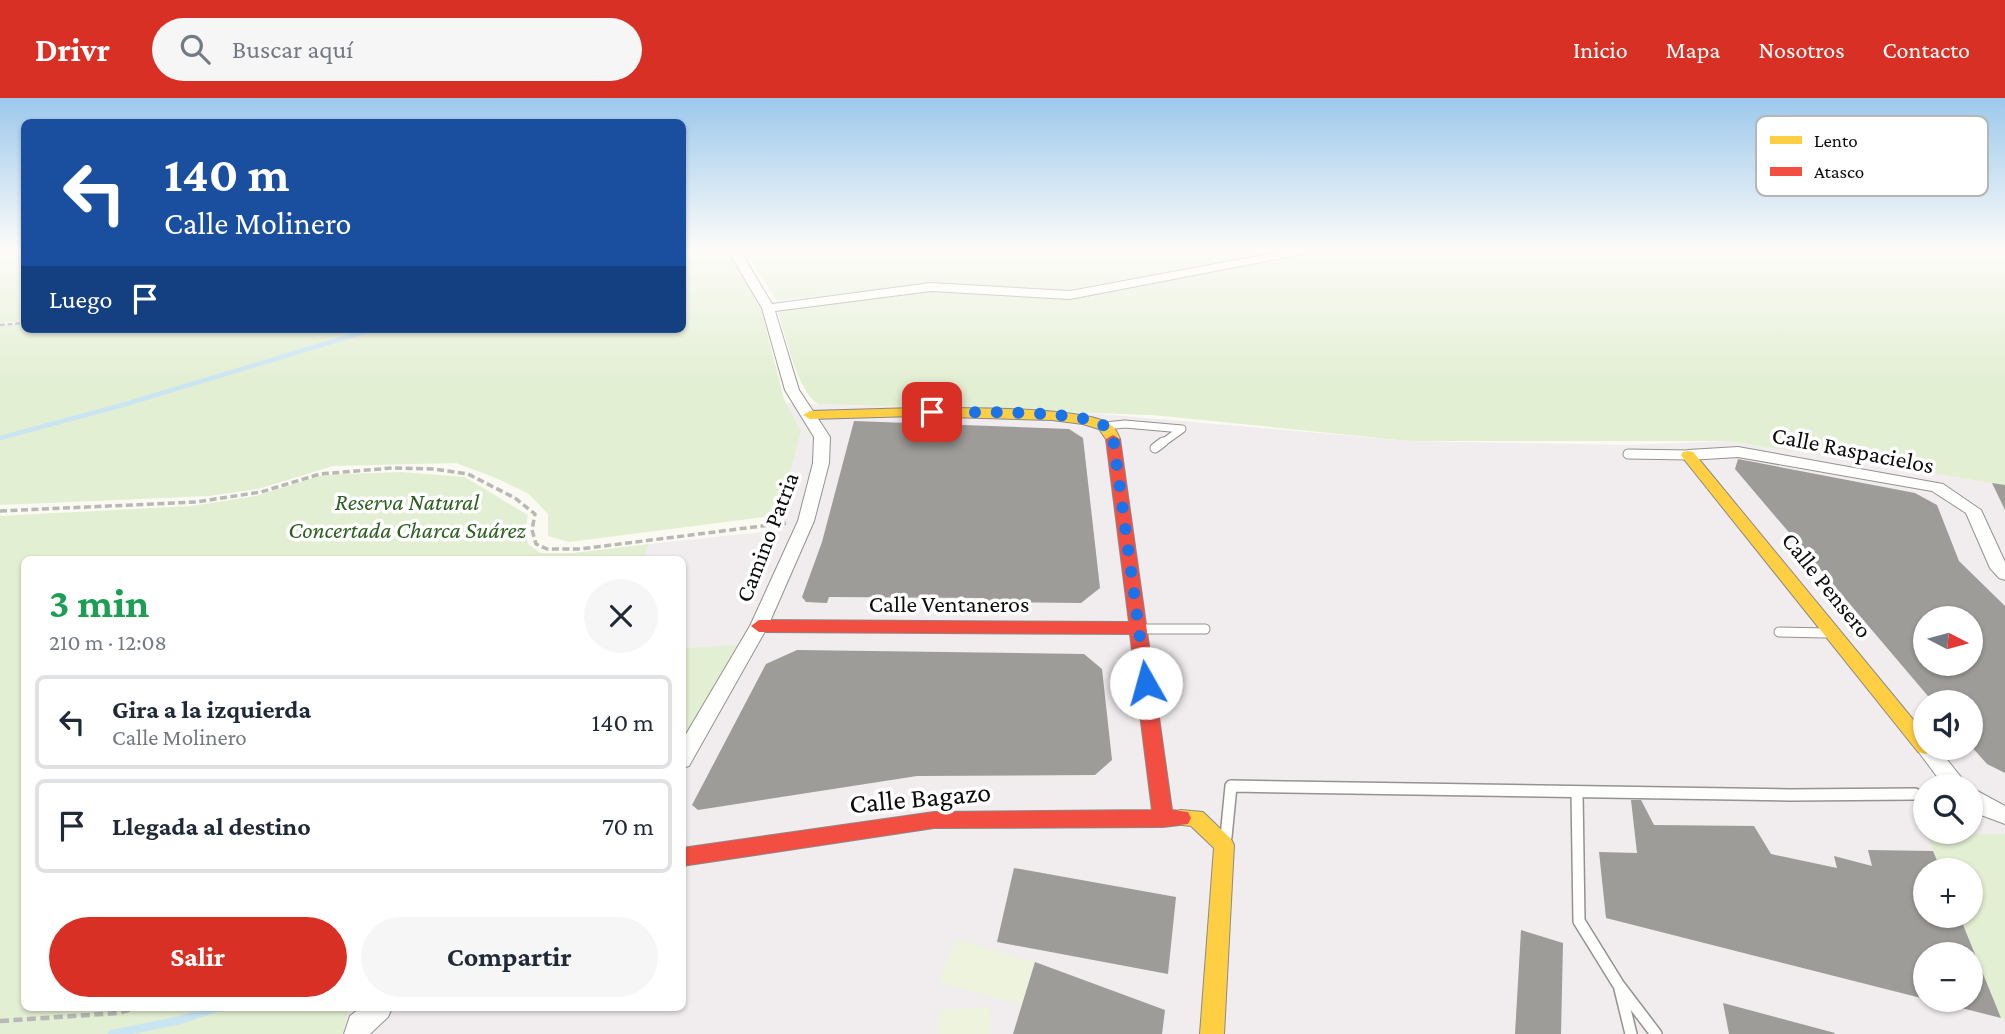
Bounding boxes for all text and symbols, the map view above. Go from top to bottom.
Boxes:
search box [152,18,642,81]
icon: search [176,30,214,68]
text: Drivr [35,31,110,68]
text: Buscar aquí [232,35,353,64]
text: Inicio [1573,36,1628,63]
text: Mapa [1666,36,1720,63]
text: Nosotros [1758,36,1845,63]
text: Contacto [1883,36,1970,63]
legend [1756,116,1988,196]
text: Lento [1814,130,1858,151]
icon: left [49,147,140,238]
text: 140 m [164,147,289,202]
text: Atasco [1814,161,1864,182]
text: Calle Molinero [164,205,351,241]
icon: arrive [126,280,164,318]
text: Luego [49,285,112,314]
pin [902,382,962,442]
icon: arrive [913,393,951,431]
street label: Calle Raspacielos [1770,421,1936,478]
street label: Camino Patria [729,468,804,605]
park label: Reserva Natural Concertada Charca Suárez [288,488,527,543]
street label: Calle Pensero [1777,527,1878,643]
text: 3 min [49,579,149,626]
button: close [584,579,658,653]
street label: Calle Ventaneros [869,590,1029,617]
north arrow [1913,606,1983,676]
map controls [1913,606,1983,1012]
text: 210 m · 12:08 [49,629,167,655]
position arrow [1109,646,1183,720]
button: sound [1913,690,1983,760]
text: Gira a la izquierda [112,695,311,724]
icon: left [53,703,91,741]
text: 140 m [592,708,654,737]
text: Calle Molinero [112,724,247,750]
button: search [1913,774,1983,844]
street label: Calle Bagazo [848,776,992,819]
icon: arrive [53,807,91,845]
text: Llegada al destino [112,812,311,841]
text: 70 m [602,812,654,841]
button: + [1913,858,1983,928]
button: Salir [49,917,347,997]
button: Compartir [361,917,658,997]
button: − [1913,942,1983,1012]

